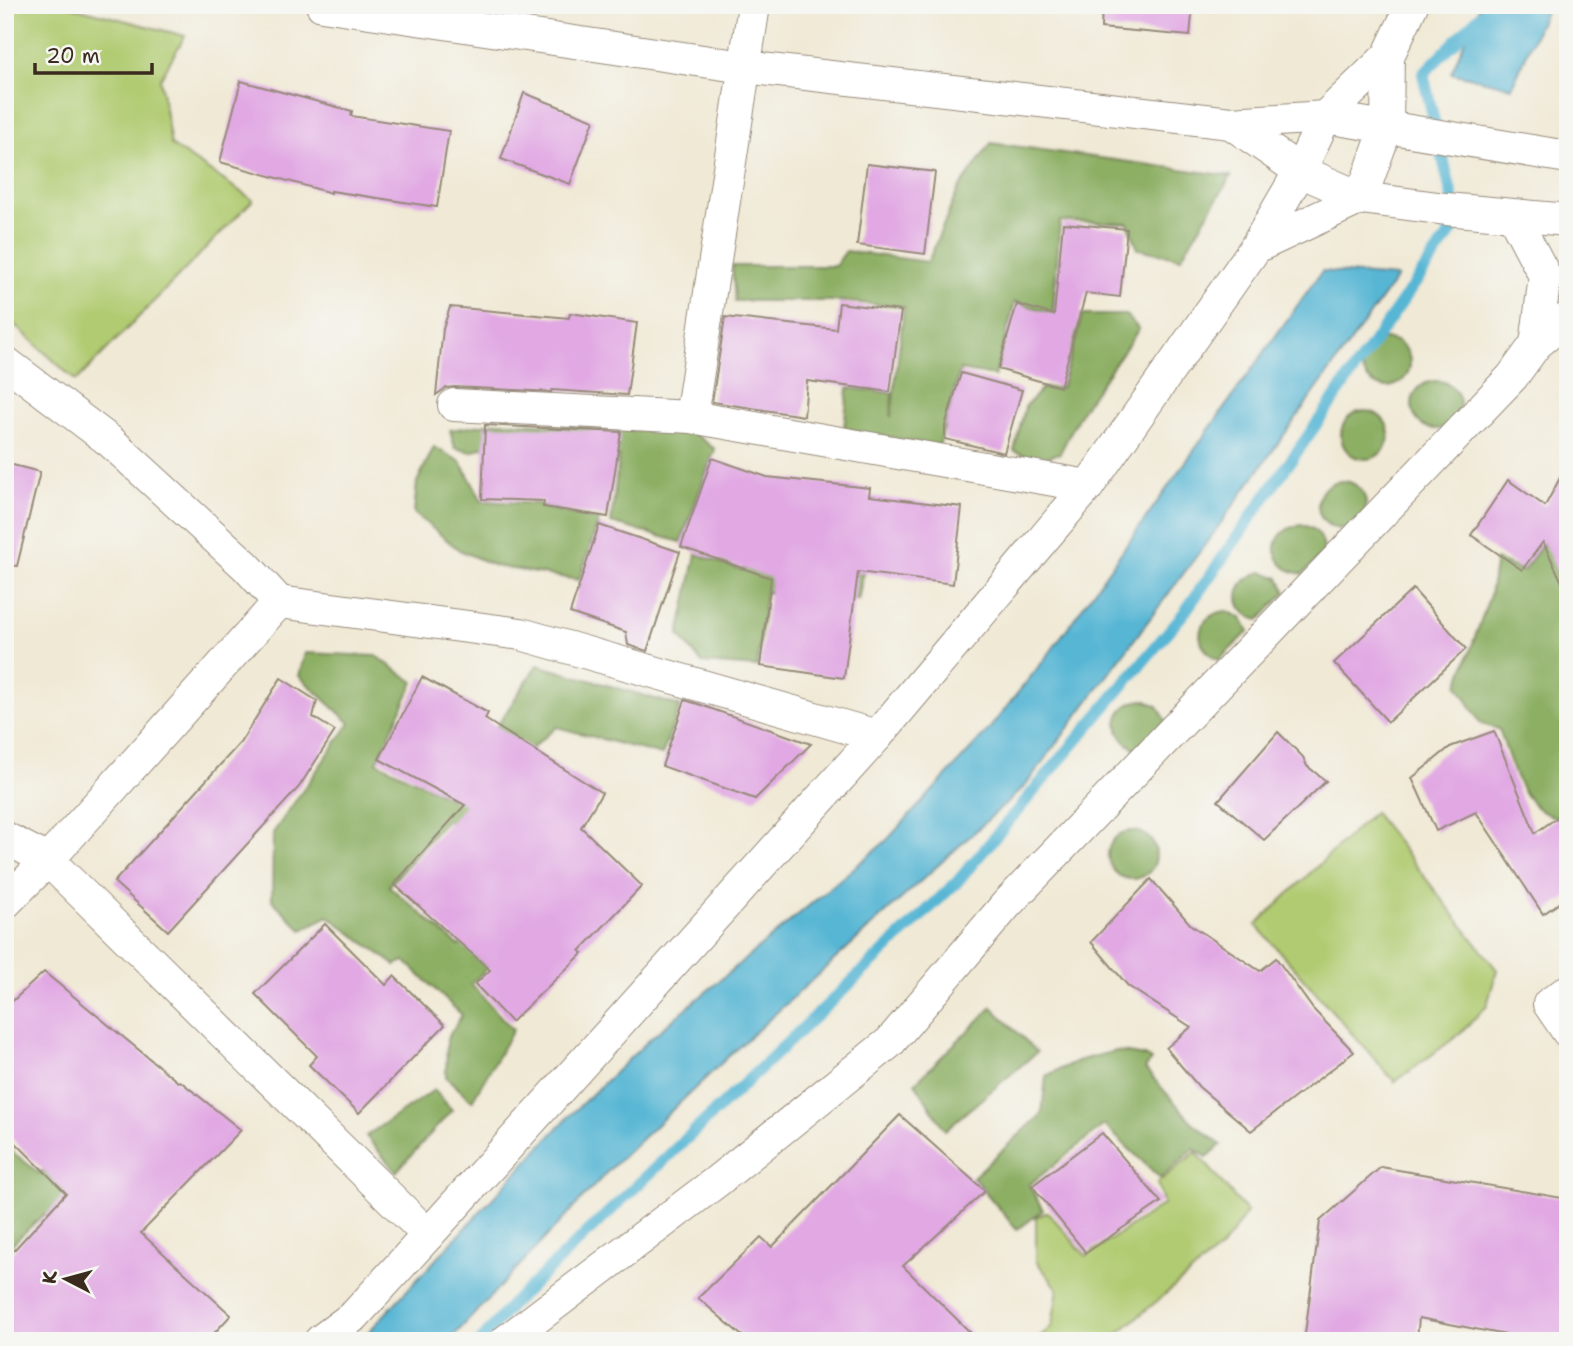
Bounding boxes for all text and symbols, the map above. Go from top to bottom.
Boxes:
scale bar [35,32,152,76]
text: 20 m [46,42,100,70]
north arrow [32,1244,102,1314]
text: K [36,1269,63,1285]

